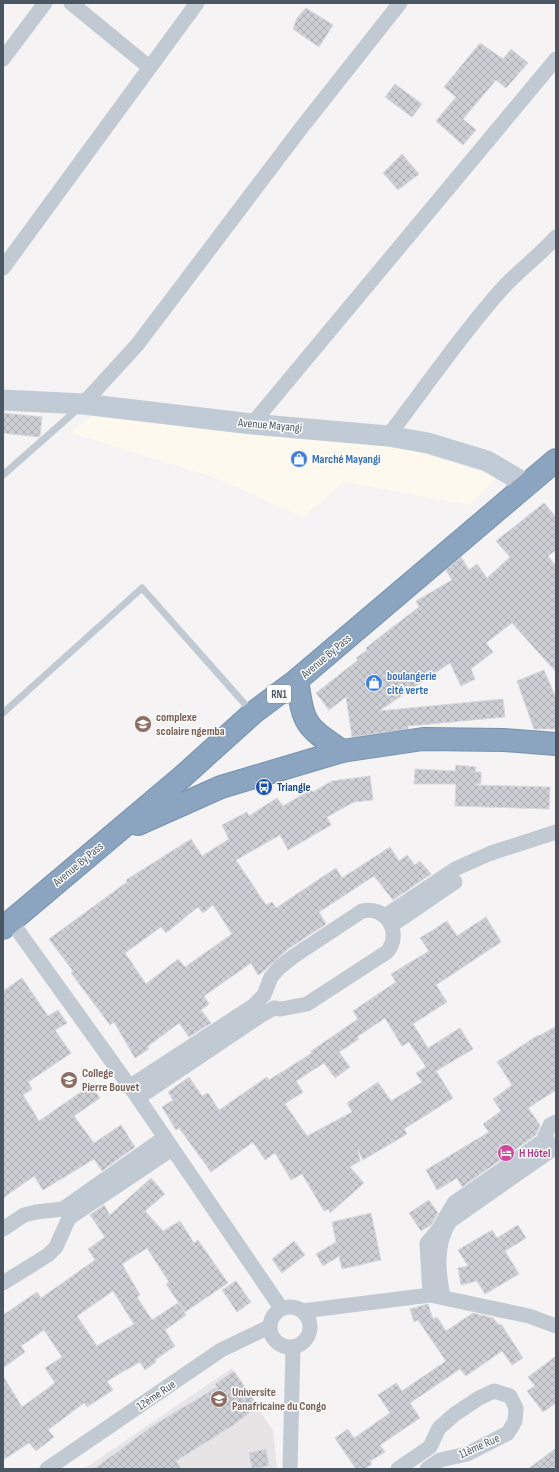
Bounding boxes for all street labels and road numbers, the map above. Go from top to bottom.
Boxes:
street label: Avenue Mayangi [236,415,303,436]
street label: Avenue By Pass [297,631,355,682]
road number: RN1 [267,685,291,703]
street label: Avenue By Pass [49,839,107,890]
street label: 12ème Rue [134,1377,179,1414]
street label: 11ème Rue [456,1431,502,1462]

